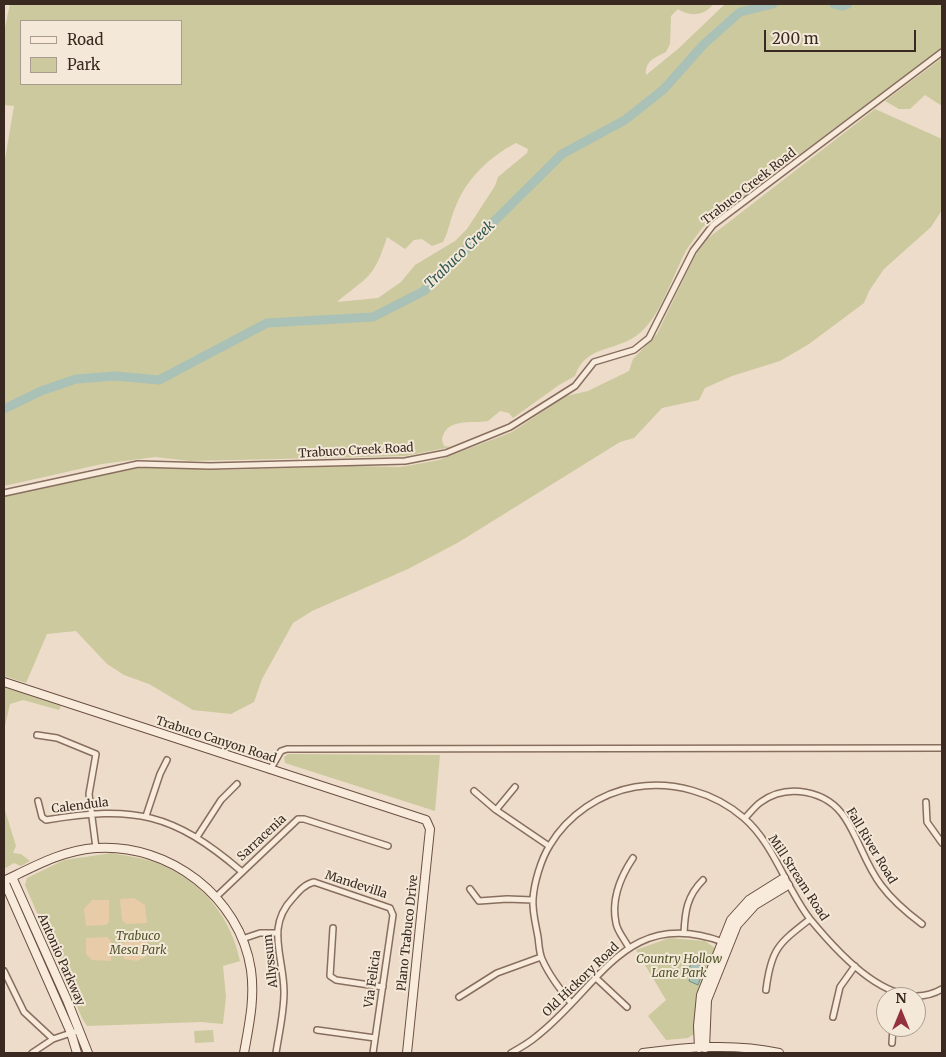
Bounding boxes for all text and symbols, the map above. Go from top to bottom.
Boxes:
legend [20,20,182,85]
scale bar [766,20,918,52]
text: 200 m [772,29,819,48]
text: Road [67,30,103,49]
text: Park [67,55,100,74]
street label: Trabuco Creek Road [699,146,799,228]
water label: Trabuco Creek [422,217,498,293]
street label: Trabuco Creek Road [298,441,414,461]
street label: Trabuco Canyon Road [154,714,278,766]
street label: Calendula [51,795,109,817]
street label: Fall River Road [843,805,899,887]
street label: Sarracenia [235,812,289,864]
street label: Mill Stream Road [765,832,831,924]
street label: Mandevilla [323,868,389,902]
street label: Plano Trabuco Drive [395,874,421,992]
street label: Antonio Parkway [34,912,88,1008]
park label: Trabuco Mesa Park [110,930,166,958]
street label: Allyssum [261,933,281,989]
street label: Old Hickory Road [540,940,622,1020]
street label: Via Felicia [362,949,384,1009]
park label: Country Hollow Lane Park [636,953,722,981]
north arrow [876,987,926,1037]
text: N [895,989,907,1007]

